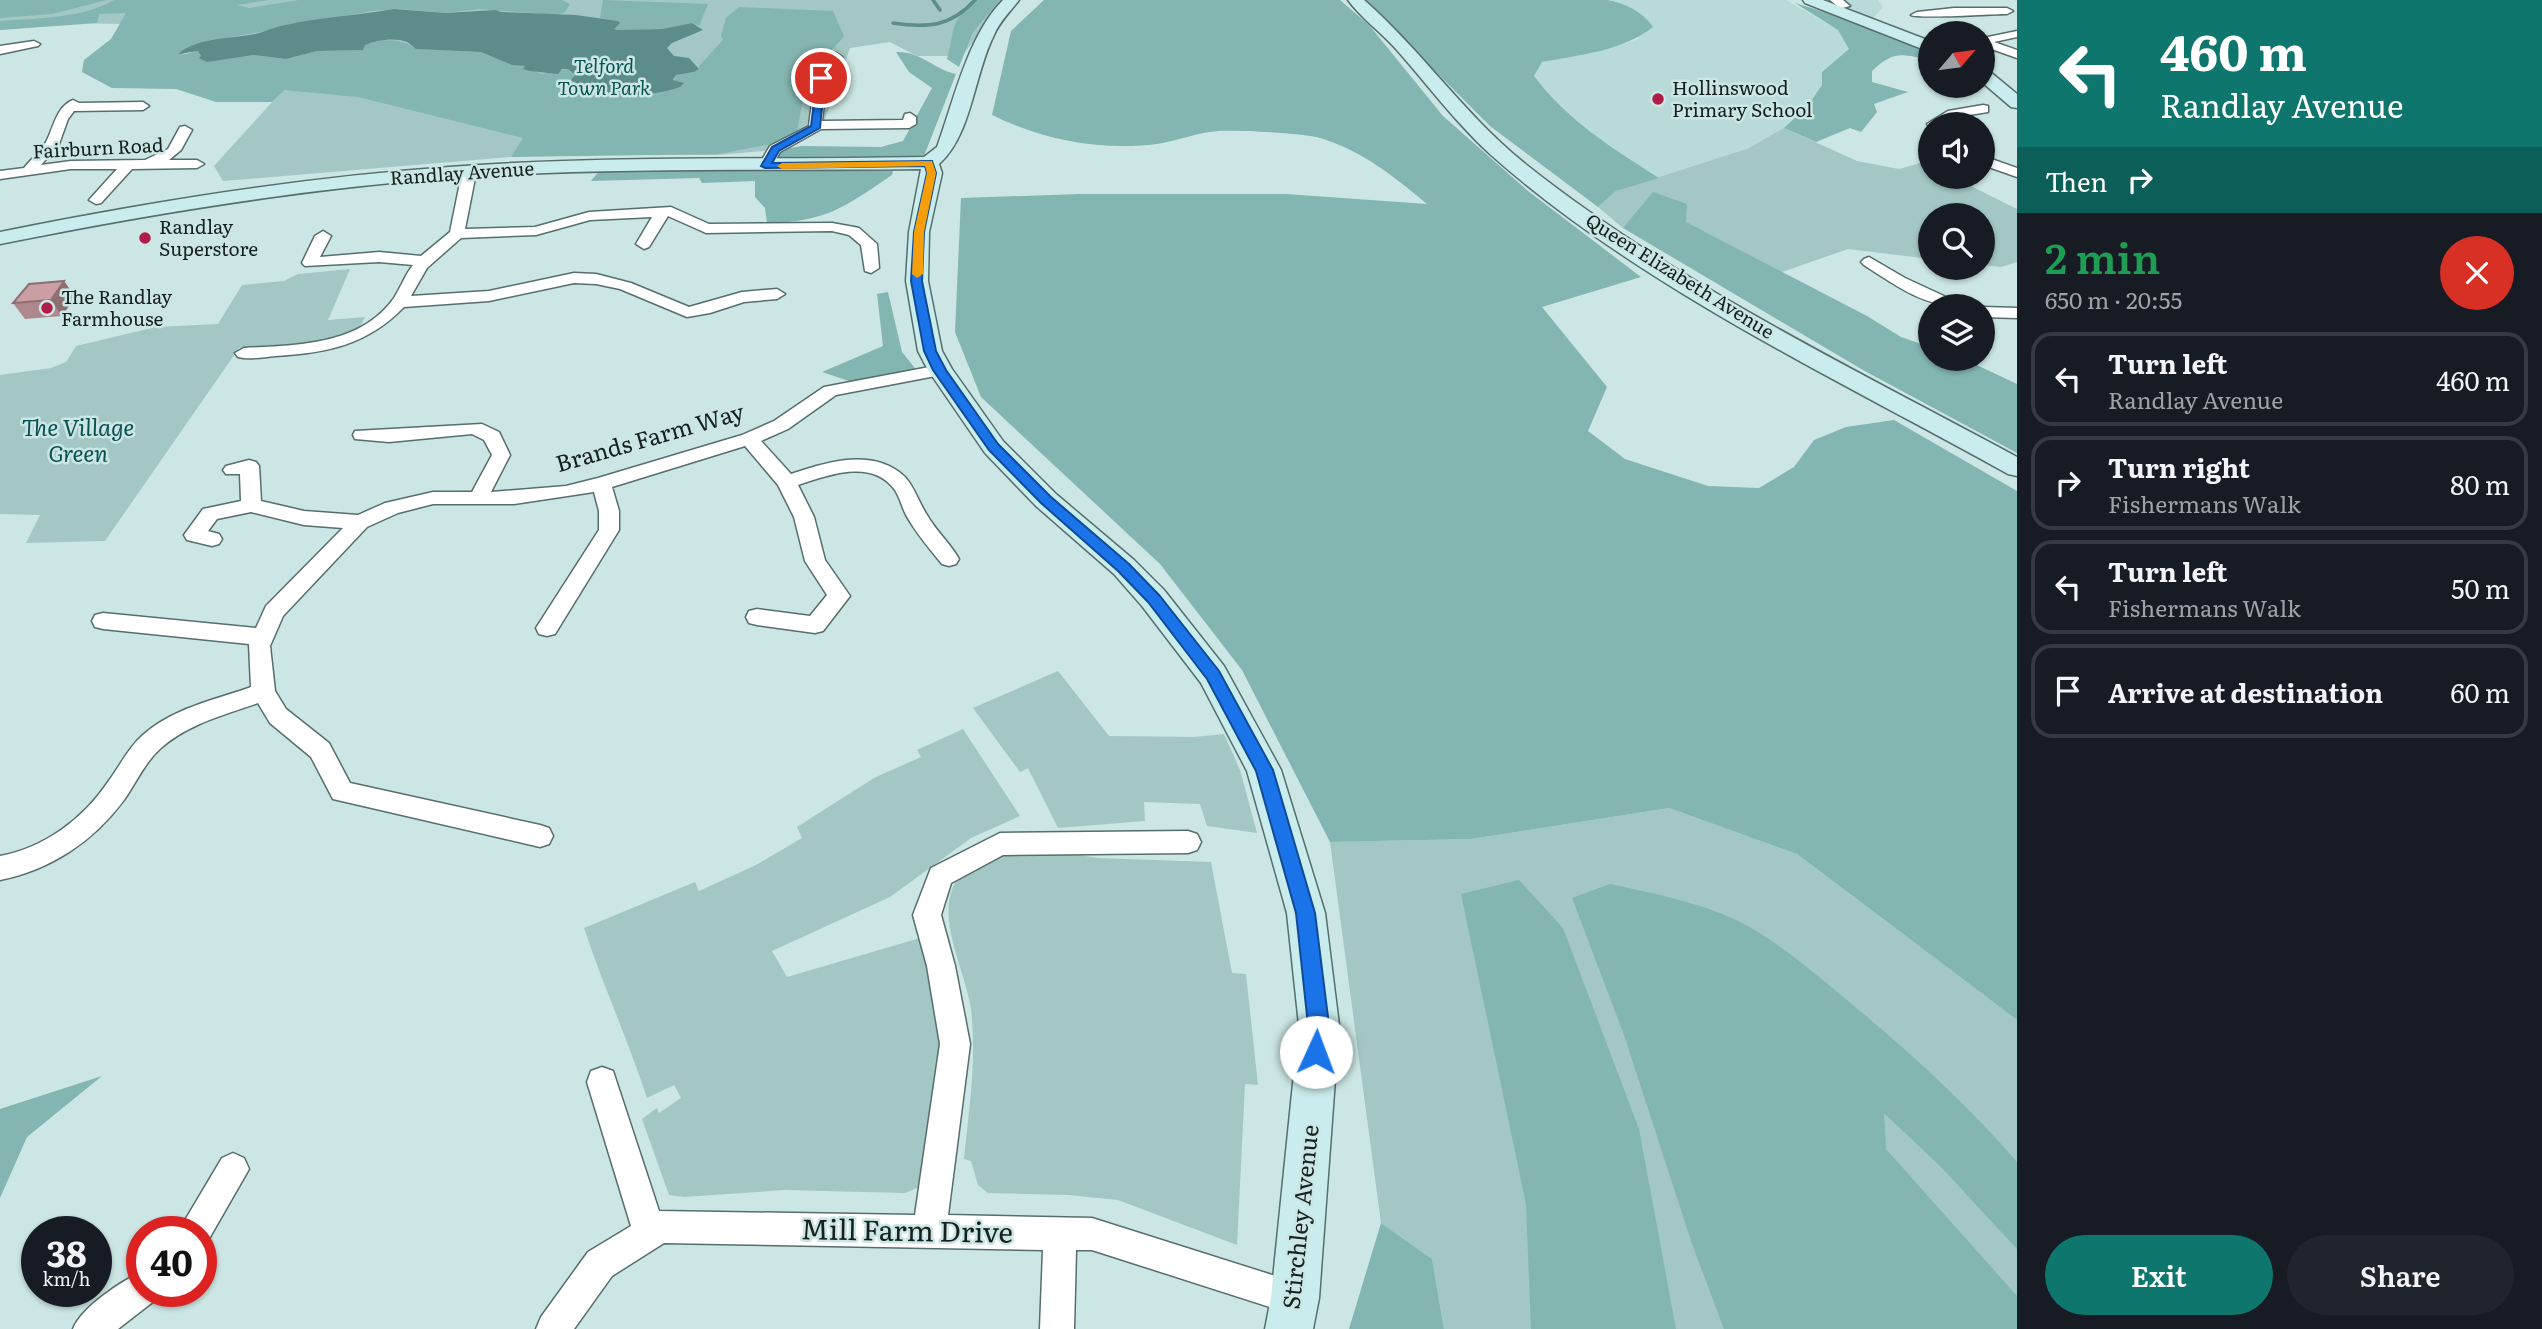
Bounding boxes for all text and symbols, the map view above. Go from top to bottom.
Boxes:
text: 460 m [2160,13,2307,86]
north arrow [1918,21,1995,98]
map controls [1918,21,1995,371]
icon: left [2045,28,2136,119]
pin [791,48,851,108]
park label: Telford Town Park [558,51,651,101]
icon: arrive [802,59,840,97]
place label: Hollinswood Primary School [1672,73,1813,123]
text: Randlay Avenue [2160,80,2404,128]
marker: Hollinswood Primary School [1650,91,1666,107]
button: sound [1918,112,1995,189]
street label: Fairburn Road [32,130,164,164]
street label: Randlay Avenue [389,153,535,191]
text: Then [2045,161,2107,200]
icon: right [2121,161,2159,199]
button: search [1918,203,1995,280]
street label: Queen Elizabeth Avenue [1581,206,1780,345]
place label: Randlay Superstore [159,212,258,262]
text: 2 min [2045,225,2160,287]
marker: Randlay Superstore [137,230,153,246]
button: close [2440,236,2514,310]
place label: The Randlay Farmhouse [61,282,172,332]
text: 650 m · 20:55 [2045,282,2182,316]
button: layers [1918,294,1995,371]
marker: The Randlay Farmhouse [39,300,55,316]
text: Turn left [2108,343,2227,382]
icon: left [2049,360,2087,398]
text: 460 m [2436,360,2510,399]
text: Randlay Avenue [2108,382,2283,416]
street label: Brands Farm Way [551,393,748,479]
park label: The Village Green [22,409,134,469]
text: Turn right [2108,447,2250,486]
icon: right [2049,464,2087,502]
text: 80 m [2450,464,2510,503]
text: Fishermans Walk [2108,486,2301,520]
text: Turn left [2108,551,2227,590]
icon: left [2049,568,2087,606]
text: 50 m [2451,568,2510,607]
text: Fishermans Walk [2108,590,2301,624]
icon: arrive [2049,672,2087,710]
text: Arrive at destination [2108,672,2383,711]
text: 60 m [2451,672,2510,711]
position arrow [1279,1015,1353,1089]
street label: Stirchley Avenue [1272,1123,1326,1311]
street label: Mill Farm Drive [801,1206,1013,1252]
speed limit sign: 40 [126,1216,217,1307]
text: 38 [46,1226,87,1278]
button: Exit [2045,1235,2273,1315]
button: Share [2287,1235,2514,1315]
text: km/h [43,1265,90,1292]

